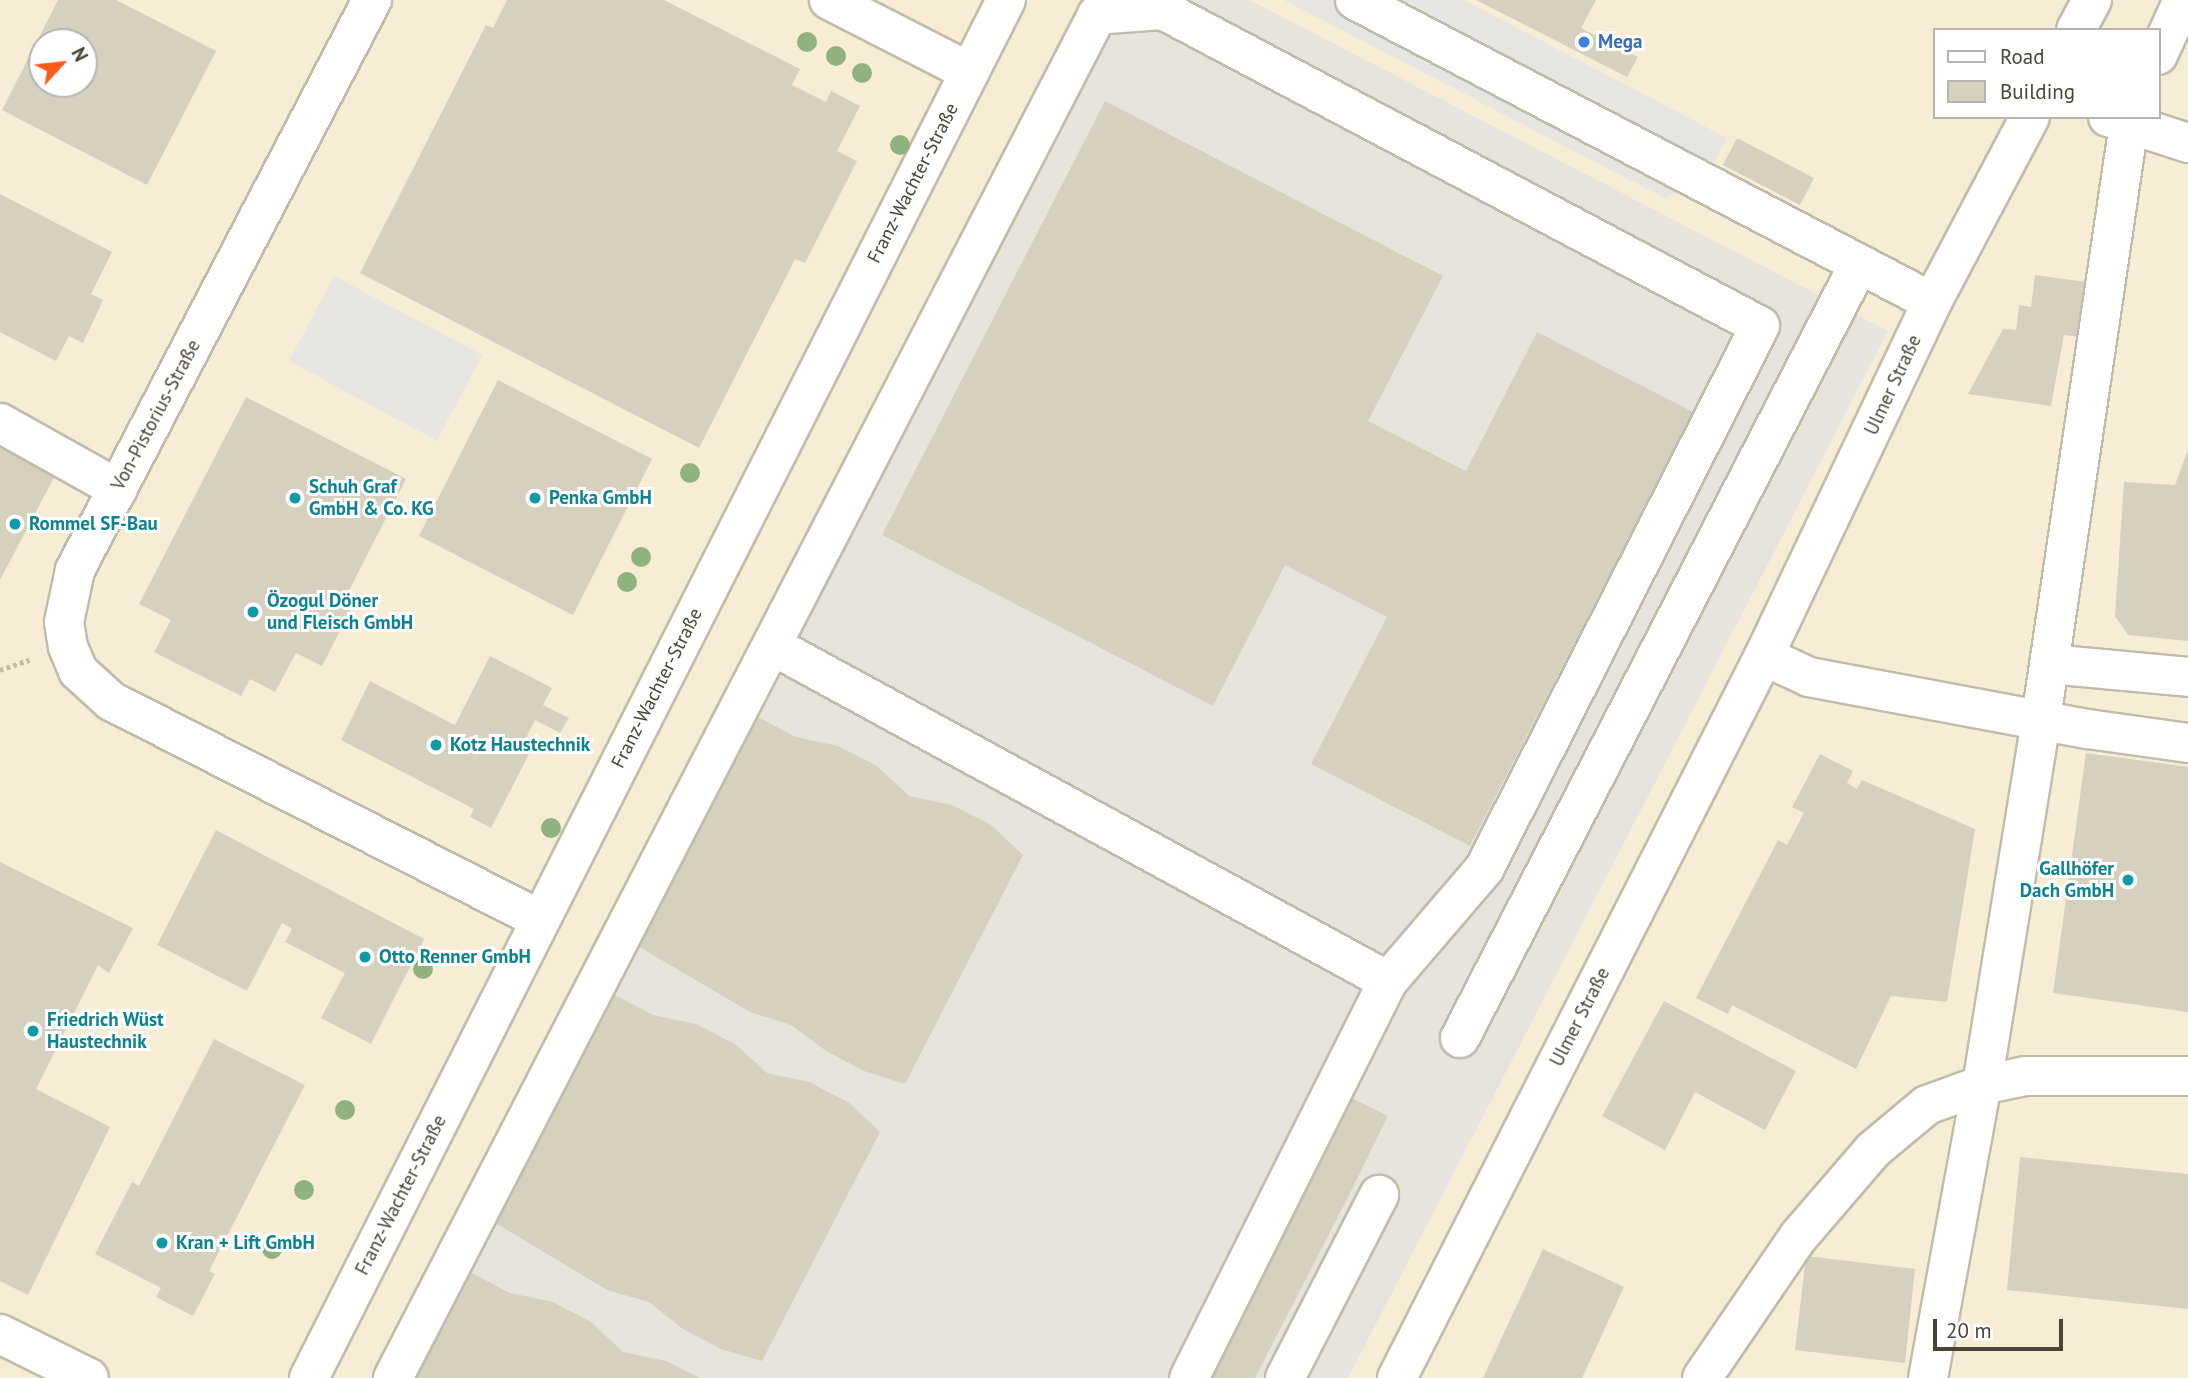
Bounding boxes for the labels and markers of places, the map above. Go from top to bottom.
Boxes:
place label: Mega [1598,31,1642,53]
marker: Mega [1576,34,1592,50]
place label: Schuh Graf GmbH & Co. KG [309,476,435,520]
place label: Penka GmbH [549,487,652,509]
marker: Schuh Graf GmbH & Co. KG [287,490,303,506]
marker: Penka GmbH [527,490,543,506]
place label: Rommel SF-Bau [29,513,158,535]
marker: Rommel SF-Bau [7,516,23,532]
place label: Özogul Döner und Fleisch GmbH [267,590,413,634]
marker: Özogul Döner und Fleisch GmbH [245,604,261,620]
place label: Kotz Haustechnik [450,734,591,756]
marker: Kotz Haustechnik [428,737,444,753]
place label: Gallhöfer Dach GmbH [2019,858,2114,902]
marker: Gallhöfer Dach GmbH [2120,872,2136,888]
place label: Otto Renner GmbH [379,946,531,968]
marker: Otto Renner GmbH [357,949,373,965]
place label: Friedrich Wüst Haustechnik [47,1009,164,1053]
marker: Friedrich Wüst Haustechnik [25,1023,41,1039]
place label: Kran + Lift GmbH [176,1232,315,1254]
marker: Kran + Lift GmbH [154,1235,170,1251]

